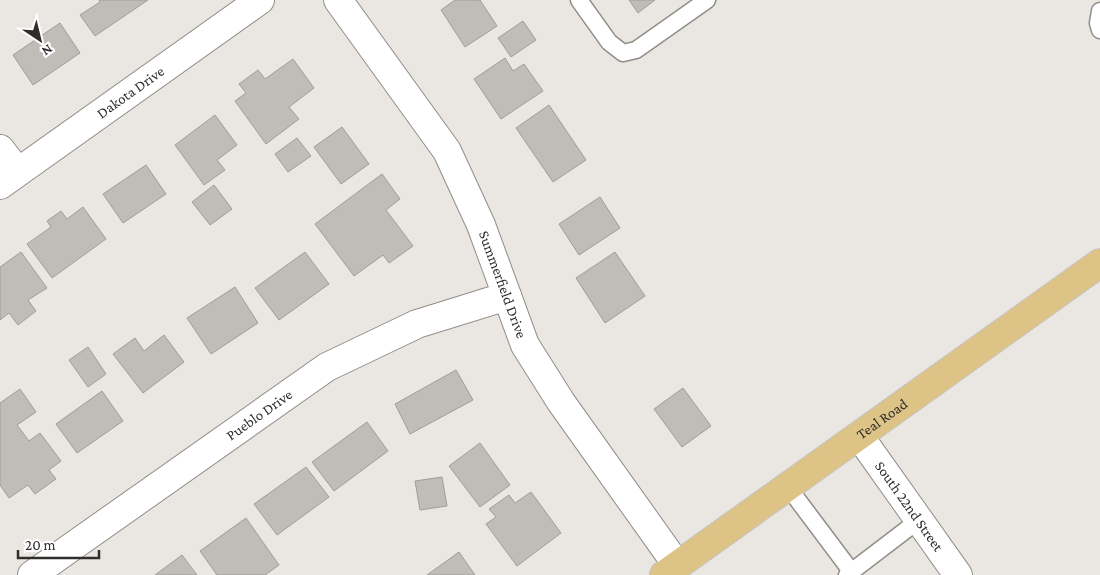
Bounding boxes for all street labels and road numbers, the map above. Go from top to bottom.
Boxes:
street label: Dakota Drive [94,63,167,122]
street label: Summerfield Drive [476,229,530,341]
street label: Pueblo Drive [223,386,295,443]
street label: Teal Road [854,396,910,443]
street label: South 22nd Street [872,458,947,555]

